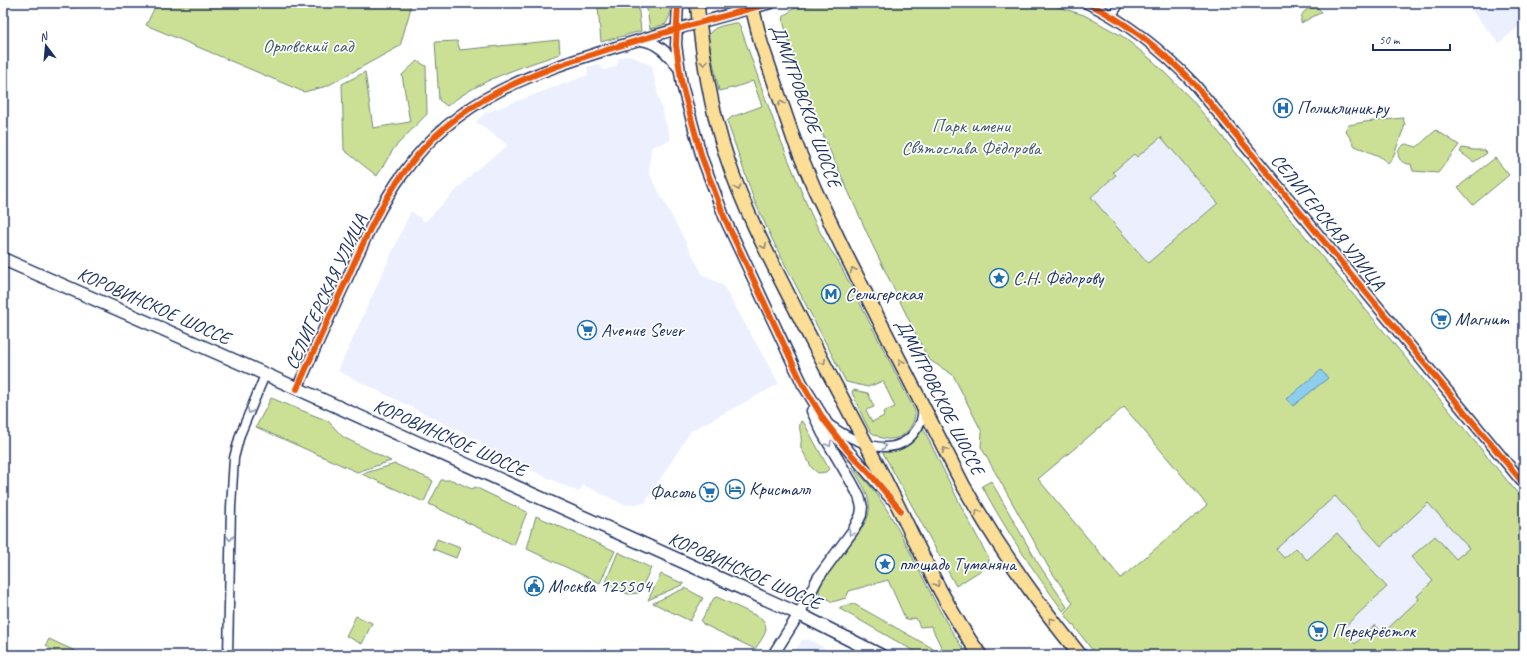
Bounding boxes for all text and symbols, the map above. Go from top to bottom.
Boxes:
street label: ДМИТРОВСКОЕ ШОССЕ [765,21,848,193]
north arrow [26,26,66,66]
scale bar [1373,26,1450,52]
text: N [38,28,51,44]
text: 50 m [1379,32,1401,48]
park label: Орловский сад [263,34,355,58]
one-way arrow [699,60,708,66]
place label: Поликлиник.ру [1297,96,1390,120]
hospital icon: Поликлиник.ру [1272,97,1294,119]
one-way arrow [778,100,786,107]
park label: Парк имени Святослава Фёдорова [901,114,1043,160]
street label: СЕЛИГЕРСКАЯ УЛИЦА [1266,149,1391,295]
one-way arrow [734,184,742,191]
street label: СЕЛИГЕРСКАЯ УЛИЦА [280,210,373,373]
one-way arrow [759,242,767,249]
street label: КОРОВИНСКОЕ ШОССЕ [74,261,237,352]
place label: С.Н. Фёдорову [1013,266,1105,290]
one-way arrow [850,267,858,274]
place icon: С.Н. Фёдорову [988,267,1010,289]
place label: Селигерская [845,282,924,306]
metro station icon: Селигерская [820,283,842,305]
place label: Магнит [1455,307,1510,331]
supermarket icon: Магнит [1430,308,1452,330]
street label: ДМИТРОВСКОЕ ШОССЕ [890,315,991,481]
place label: Avenue Sever [601,318,686,342]
supermarket icon: Avenue Sever [576,319,598,341]
one-way arrow [818,358,825,365]
one-way arrow [898,359,906,366]
street label: КОРОВИНСКОЕ ШОССЕ [370,393,533,484]
one-way arrow [246,407,254,414]
one-way arrow [824,440,831,447]
one-way arrow [881,442,887,451]
one-way arrow [942,447,950,454]
place label: Кристалл [749,477,811,501]
hotel icon: Кристалл [724,478,746,500]
place label: Фасоль [650,480,696,504]
supermarket icon: Фасоль [698,481,720,503]
one-way arrow [976,509,983,516]
street label: КОРОВИНСКОЕ ШОССЕ [665,526,828,617]
one-way arrow [849,528,856,535]
one-way arrow [226,535,235,541]
place label: площадь Туманяна [899,552,1018,576]
place icon: площадь Туманяна [874,553,896,575]
place label: Москва 125504 [548,574,654,598]
public building icon: Москва 125504 [523,575,545,597]
one-way arrow [933,580,940,587]
one-way arrow [1049,617,1056,624]
place label: Перекрёсток [1332,619,1416,643]
supermarket icon: Перекрёсток [1307,620,1329,642]

